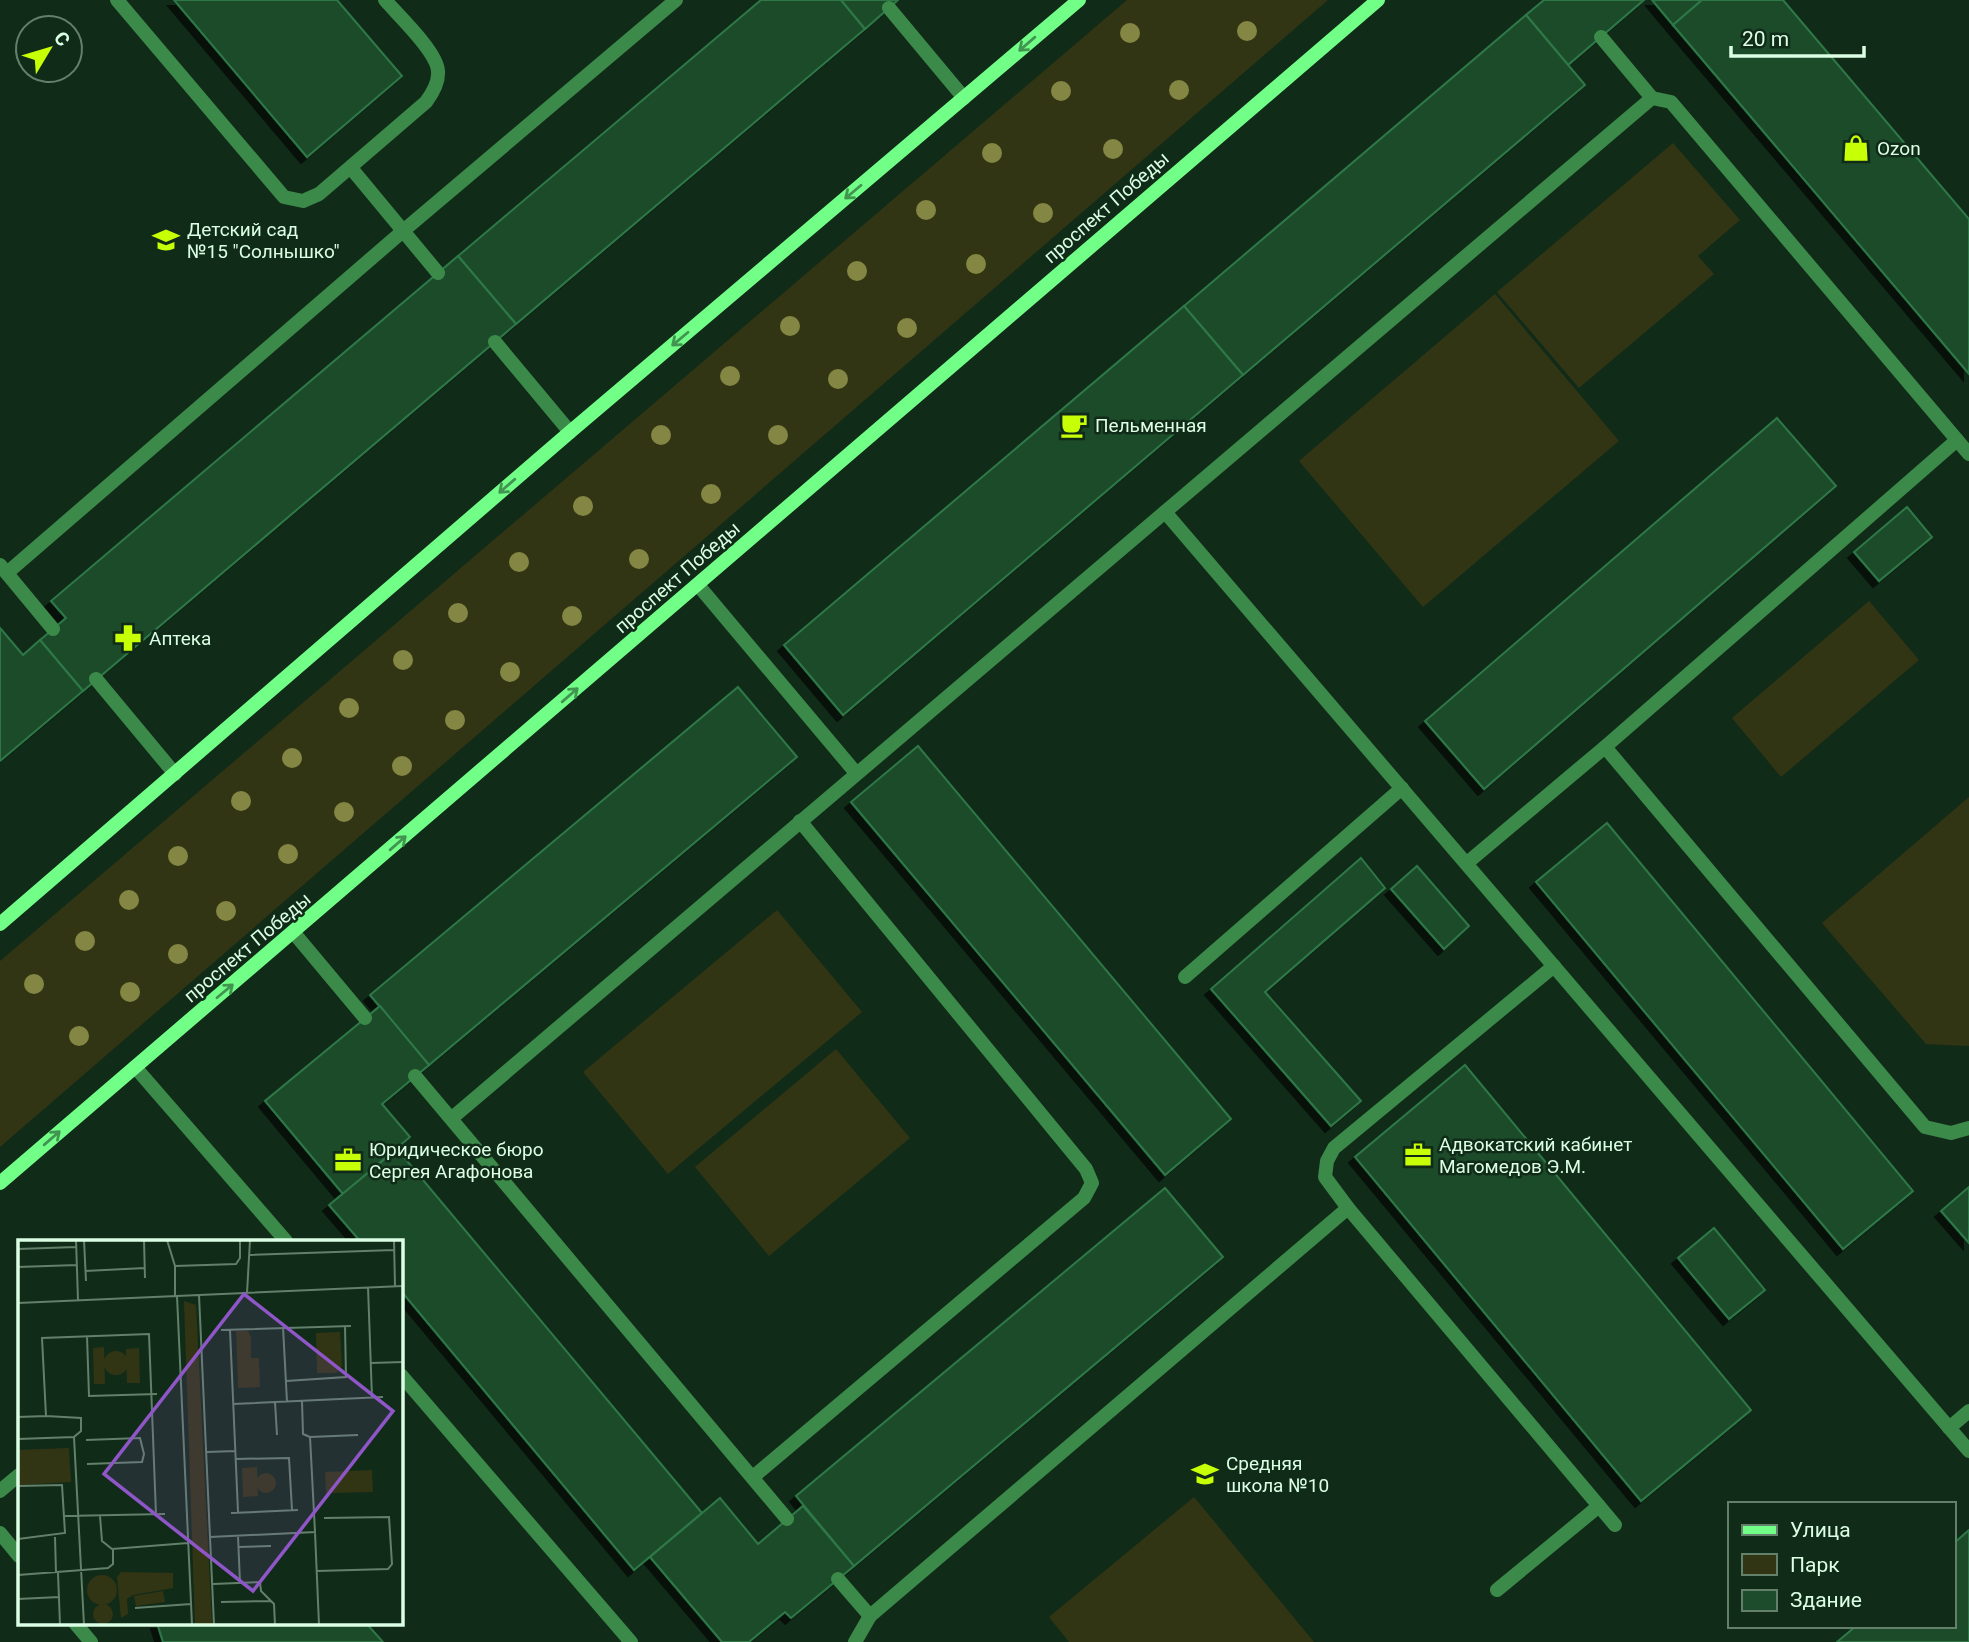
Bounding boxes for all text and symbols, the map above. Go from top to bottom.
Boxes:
north arrow [14,14,84,84]
scale bar [1731,14,1864,58]
text: С [49,27,75,51]
text: 20 m [1742,27,1789,51]
one-way arrow [1018,36,1036,52]
shop icon: Ozon [1841,133,1871,163]
place label: Ozon [1877,137,1921,160]
street label: проспект Победы [1039,147,1174,268]
one-way arrow [845,184,863,199]
place label: Детский сад №15 "Солнышко" [187,218,340,263]
school or university icon: Детский сад №15 "Солнышко" [151,225,181,255]
one-way arrow [671,331,689,347]
cafe icon: Пельменная [1059,410,1089,440]
place label: Пельменная [1095,414,1207,437]
one-way arrow [498,478,516,494]
street label: проспект Победы [610,517,745,638]
pharmacy icon: Аптека [113,623,143,653]
place label: Аптека [149,627,211,650]
one-way arrow [561,687,579,703]
one-way arrow [388,835,406,851]
street label: проспект Победы [179,888,316,1007]
one-way arrow [216,983,234,999]
one-way arrow [42,1130,60,1146]
place label: Адвокатский кабинет Магомедов Э.М. [1439,1133,1632,1178]
place label: Юридическое бюро Сергея Агафонова [369,1138,543,1183]
office icon: Адвокатский кабинет Магомедов Э.М. [1403,1140,1433,1170]
office icon: Юридическое бюро Сергея Агафонова [333,1145,363,1175]
inset map [18,1240,402,1624]
place label: Средняя школа №10 [1226,1452,1329,1497]
school or university icon: Средняя школа №10 [1190,1459,1220,1489]
legend [1728,1502,1955,1628]
text: Улица [1790,1518,1851,1542]
text: Парк [1790,1553,1840,1577]
text: Здание [1790,1588,1862,1612]

